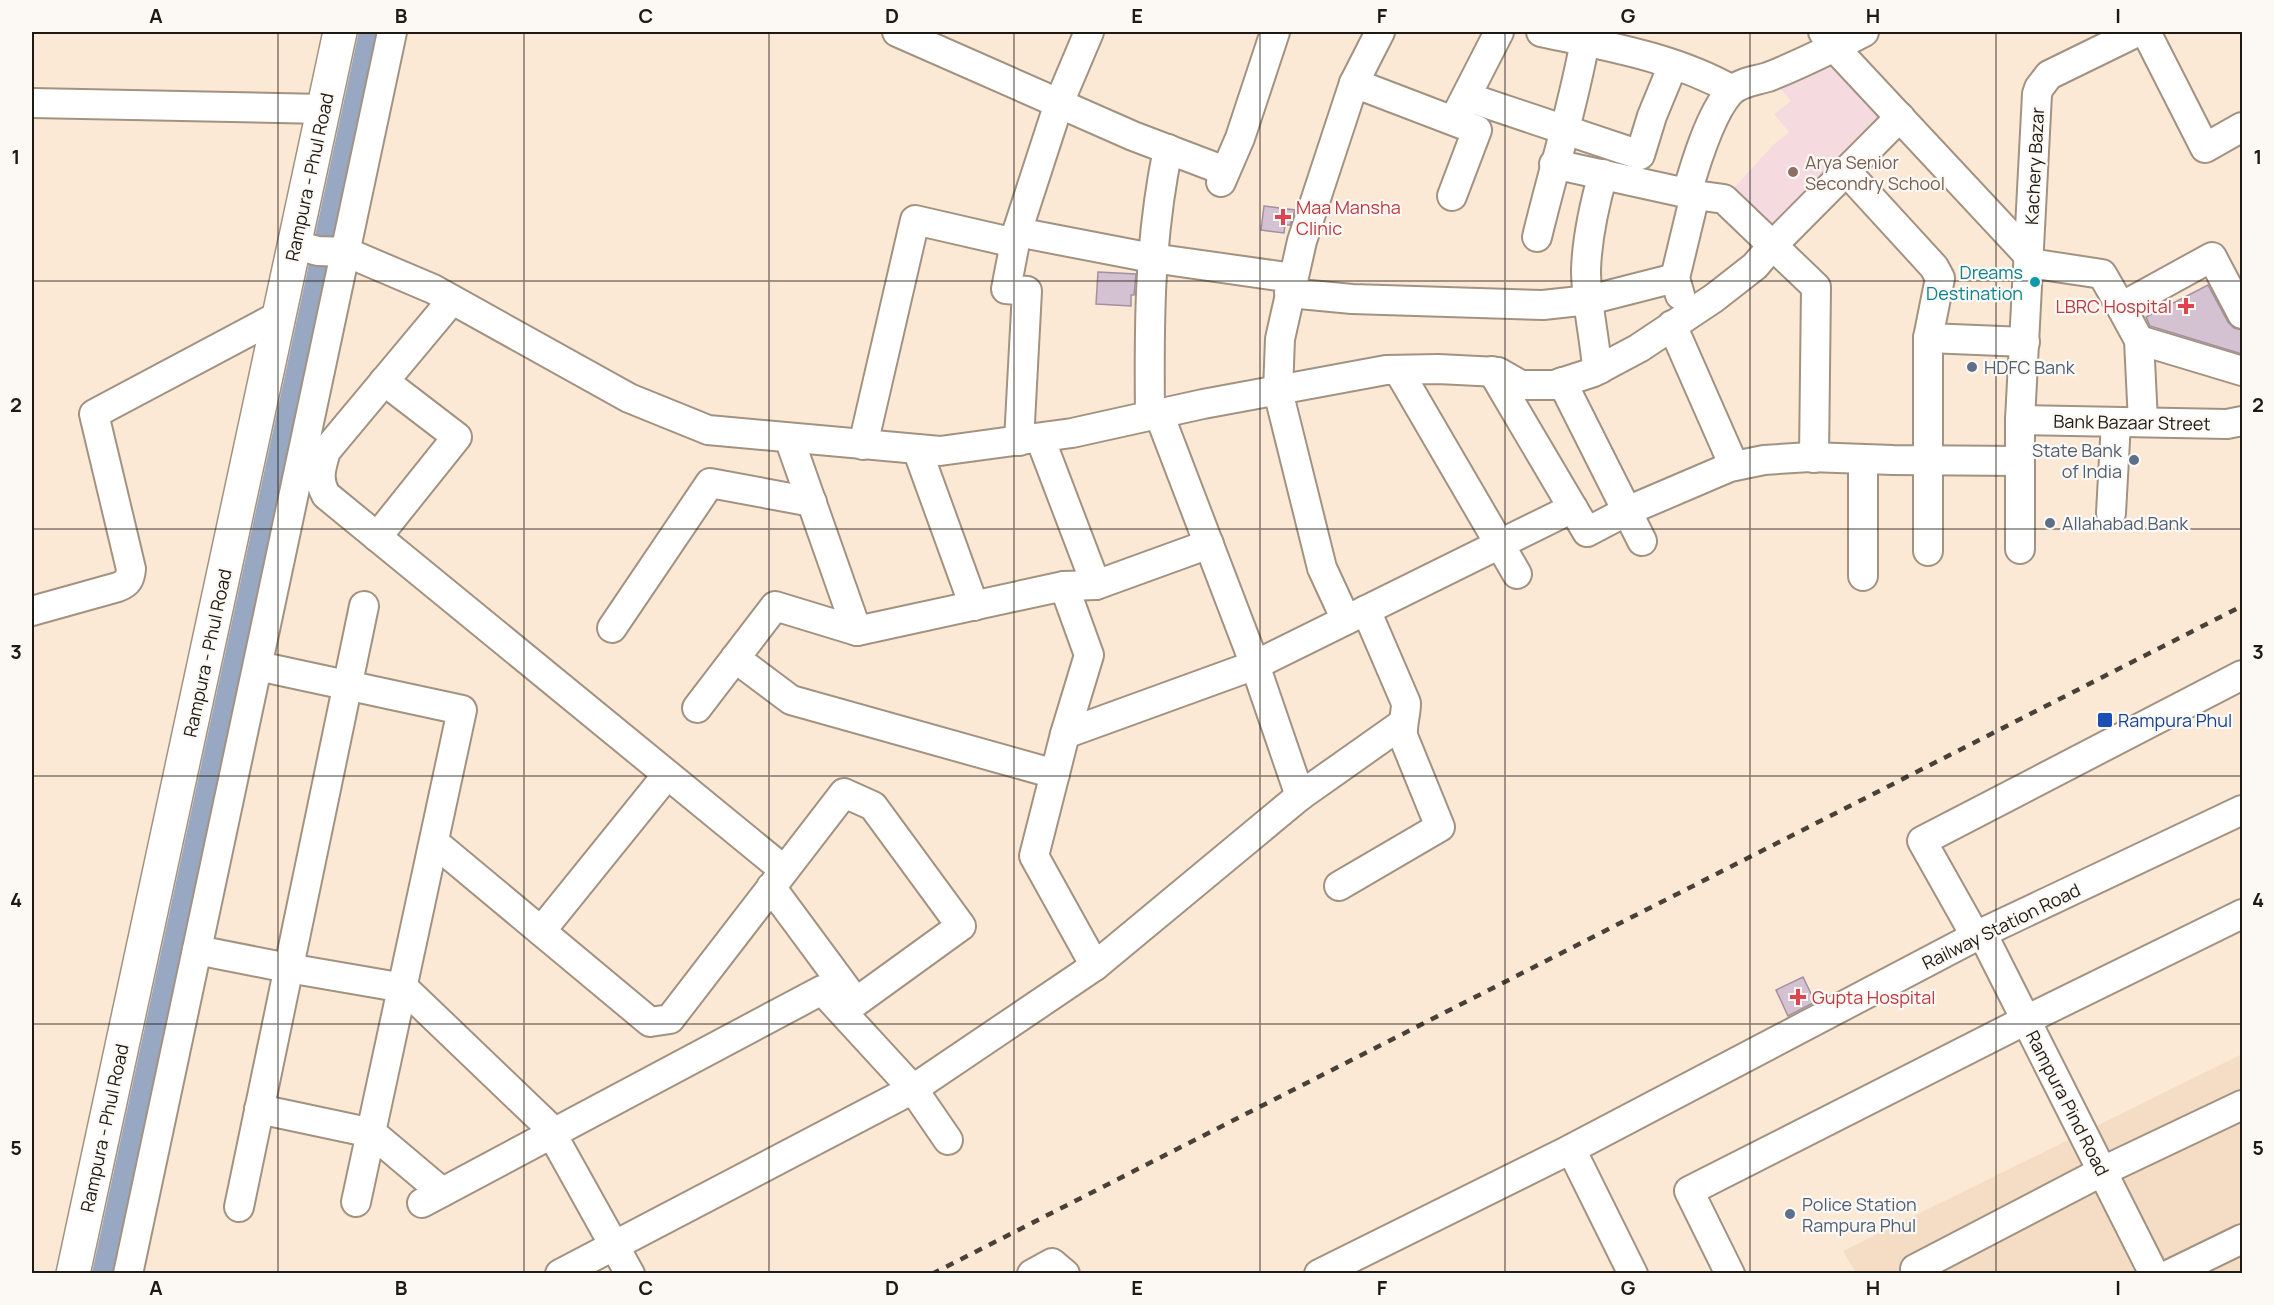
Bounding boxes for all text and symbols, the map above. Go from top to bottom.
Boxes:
text: A [149,2,163,29]
text: B [395,2,408,29]
text: C [639,2,653,29]
text: D [885,2,899,29]
text: E [1131,2,1143,29]
text: F [1377,2,1388,29]
text: G [1621,2,1636,29]
text: H [1866,2,1880,29]
text: I [2115,2,2121,29]
street label: Rampura - Phul Road [279,91,339,263]
street label: Kachery Bazar [2019,106,2049,225]
text: 1 [12,143,20,170]
text: 1 [2254,143,2262,170]
place label: Arya Senior Secondry School [1805,150,1945,195]
marker: Arya Senior Secondry School [1786,165,1800,179]
place label: Maa Mansha Clinic [1296,195,1401,240]
marker: Maa Mansha Clinic [1274,208,1292,226]
place label: Dreams Destination [1926,260,2023,305]
marker: Dreams Destination [2028,275,2042,289]
place label: LBRC Hospital [2056,294,2172,318]
marker: LBRC Hospital [2177,297,2195,315]
place label: HDFC Bank [1984,355,2076,379]
marker: HDFC Bank [1965,360,1979,374]
text: 2 [10,391,22,418]
text: 2 [2252,391,2264,418]
street label: Bank Bazaar Street [2053,409,2211,435]
place label: State Bank of India [2032,438,2123,483]
marker: State Bank of India [2127,453,2141,467]
place label: Allahabad Bank [2062,511,2189,535]
marker: Allahabad Bank [2043,516,2057,530]
street label: Rampura - Phul Road [177,567,237,739]
text: 3 [10,638,22,665]
text: 3 [2252,638,2264,665]
place label: Rampura Phul [2118,708,2232,732]
marker: Rampura Phul [2096,711,2114,729]
street label: Railway Station Road [1918,877,2084,975]
text: 4 [10,886,22,913]
text: 4 [2252,886,2264,913]
place label: Gupta Hospital [1812,985,1935,1009]
marker: Gupta Hospital [1789,988,1807,1006]
street label: Rampura Pind Road [2021,1026,2115,1180]
street label: Rampura - Phul Road [74,1042,134,1214]
text: 5 [10,1134,22,1161]
text: 5 [2252,1134,2264,1161]
place label: Police Station Rampura Phul [1802,1192,1917,1237]
marker: Police Station Rampura Phul [1783,1207,1797,1221]
text: A [149,1274,163,1301]
text: B [395,1274,408,1301]
text: C [639,1274,653,1301]
text: D [885,1274,899,1301]
text: E [1131,1274,1143,1301]
text: F [1377,1274,1388,1301]
text: G [1621,1274,1636,1301]
text: H [1866,1274,1880,1301]
text: I [2115,1274,2121,1301]

